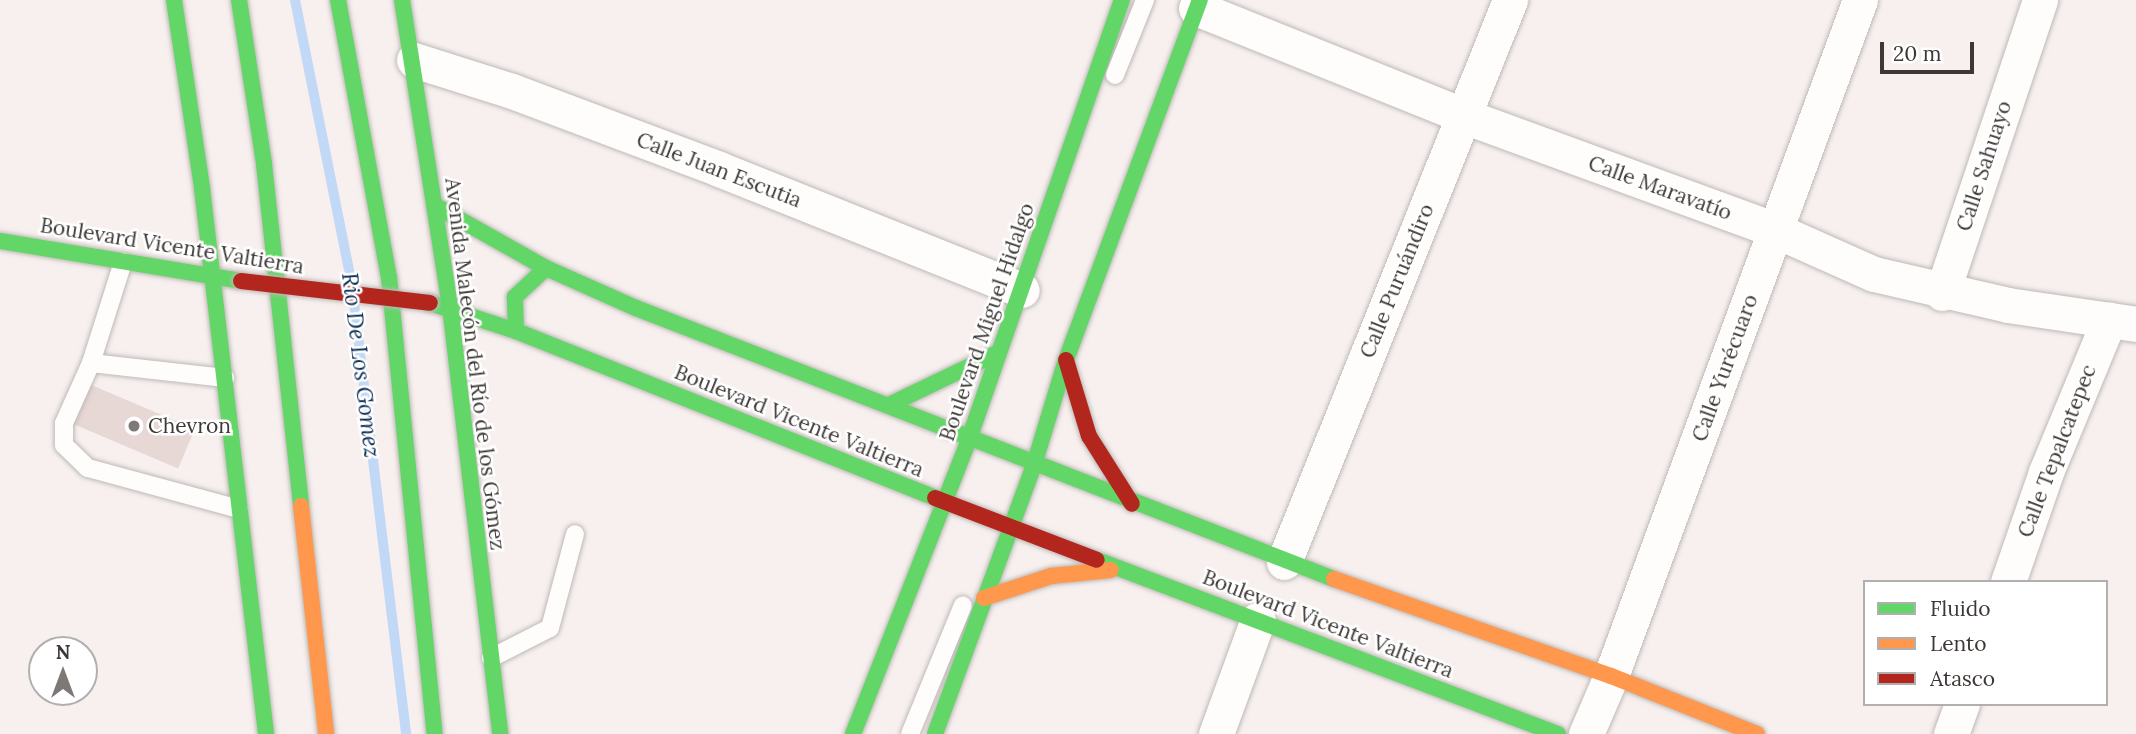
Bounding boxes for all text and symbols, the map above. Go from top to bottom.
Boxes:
scale bar [1884,28,1979,72]
text: 20 m [1893,40,1942,67]
street label: Calle Sahuayo [1951,98,2017,234]
street label: Calle Juan Escutia [633,127,805,213]
street label: Calle Maravatío [1585,150,1735,226]
street label: Avenida Malecón del Río de los Gómez [440,176,510,552]
street label: Boulevard Miguel Hidalgo [934,200,1040,444]
street label: Calle Puruándiro [1355,200,1439,362]
street label: Boulevard Vicente Valtierra [38,213,306,279]
water label: Rio De Los Gomez [336,271,386,459]
street label: Calle Yurécuaro [1687,291,1763,445]
street label: Boulevard Vicente Valtierra [671,359,927,483]
street label: Calle Tepalcatepec [2012,361,2102,541]
place label: Chevron [148,413,231,439]
marker: Chevron [126,418,142,434]
street label: Boulevard Vicente Valtierra [1199,564,1457,684]
legend [1863,580,2108,706]
text: Fluido [1930,595,1991,622]
text: Lento [1930,630,1987,657]
north arrow [28,636,98,706]
text: N [56,640,70,664]
text: Atasco [1930,665,1995,692]

